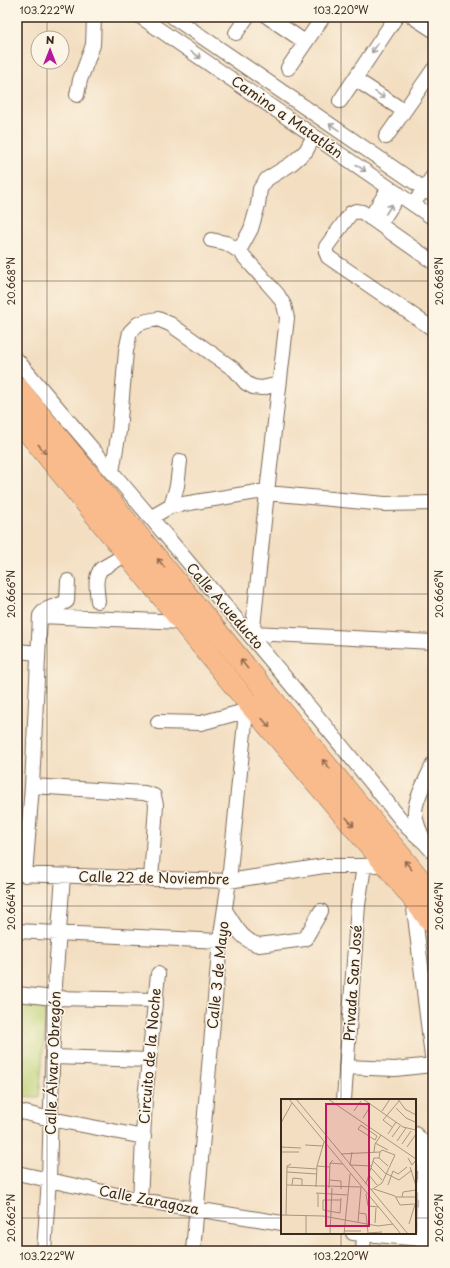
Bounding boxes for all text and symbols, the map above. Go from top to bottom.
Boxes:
text: 103.222°W [20,2,75,17]
text: 103.220°W [313,2,369,17]
north arrow [30,30,70,70]
text: N [46,31,55,48]
one-way arrow [371,42,379,54]
one-way arrow [191,51,202,59]
street label: Camino a Matatlán [227,70,347,163]
one-way arrow [374,91,385,99]
one-way arrow [329,123,340,131]
one-way arrow [355,164,366,172]
one-way arrow [386,203,394,215]
text: 20.668°N [3,257,18,305]
text: 20.668°N [431,257,446,305]
one-way arrow [37,444,46,455]
one-way arrow [157,558,166,568]
street label: Calle Acueducto [182,558,269,654]
text: 20.666°N [3,570,18,618]
text: 20.666°N [431,570,446,618]
one-way arrow [239,658,248,669]
one-way arrow [261,718,270,728]
one-way arrow [322,759,330,770]
one-way arrow [345,817,354,827]
one-way arrow [404,859,413,870]
street label: Calle 22 de Noviembre [78,866,230,889]
text: 20.664°N [3,882,18,930]
text: 20.664°N [431,882,446,930]
street label: Calle 3 de Mayo [201,920,234,1030]
street label: Privada San José [338,924,367,1042]
street label: Circuito de la Noche [133,987,166,1125]
street label: Calle Álvaro Obregón [39,991,66,1135]
inset map [281,1099,416,1234]
street label: Calle Zaragoza [97,1180,201,1220]
text: 20.662°N [3,1194,18,1242]
text: 20.662°N [431,1194,446,1242]
text: 103.222°W [20,1248,75,1263]
text: 103.220°W [313,1248,369,1263]

